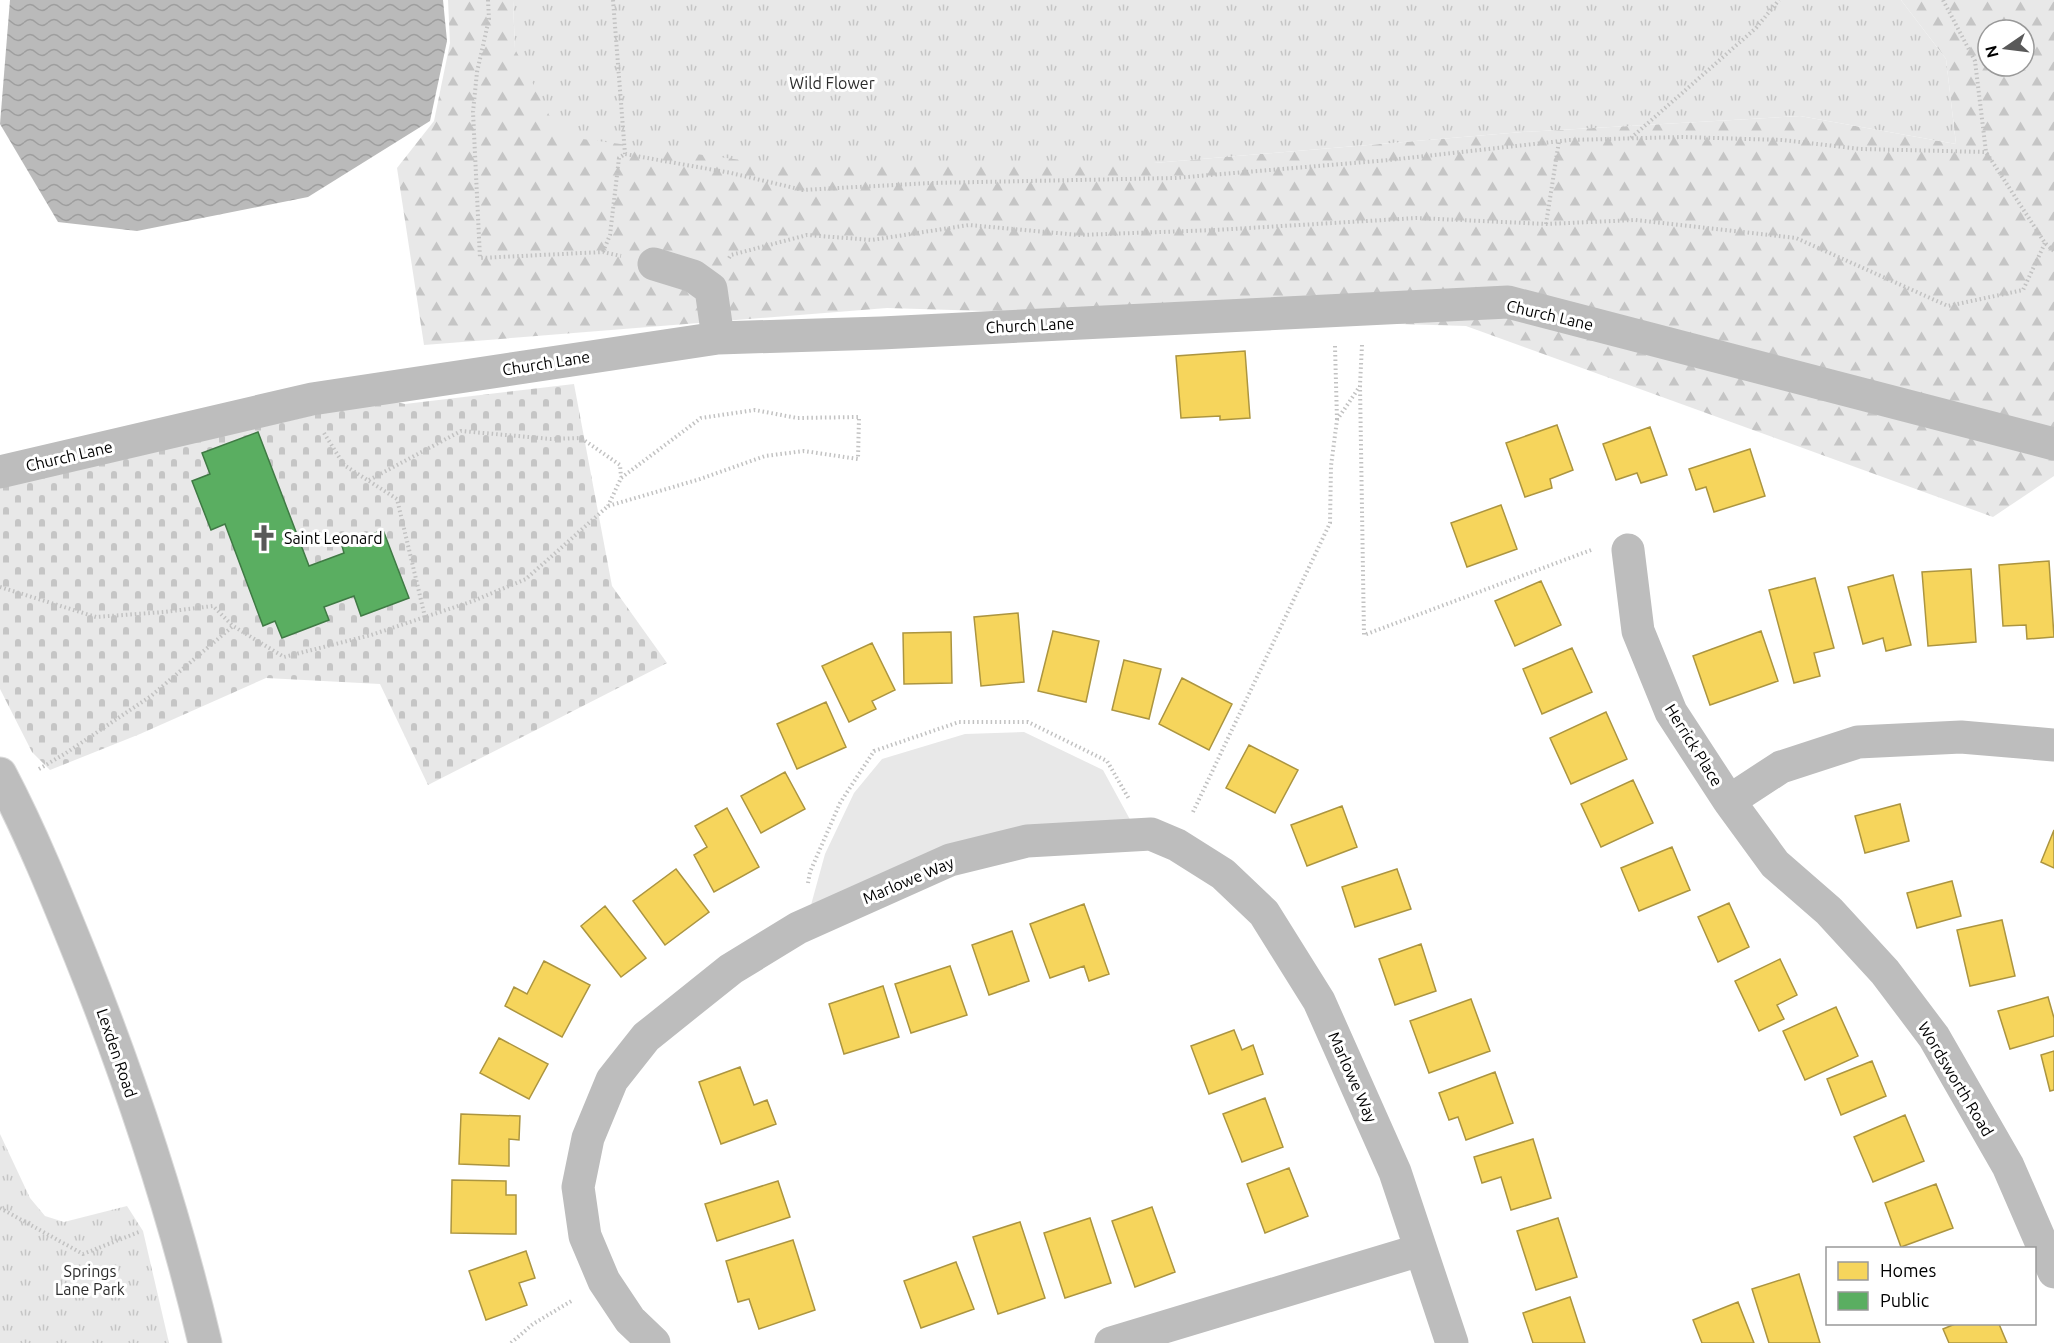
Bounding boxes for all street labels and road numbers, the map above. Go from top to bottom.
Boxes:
street label: Church Lane [1505,296,1595,334]
street label: Church Lane [985,314,1075,336]
street label: Church Lane [501,347,591,379]
street label: Church Lane [24,437,114,475]
street label: Herrick Place [1662,701,1726,789]
street label: Marlowe Way [860,853,956,907]
street label: Lexden Road [93,1006,141,1100]
street label: Wordsworth Road [1915,1019,1997,1139]
street label: Marlowe Way [1325,1029,1381,1125]

